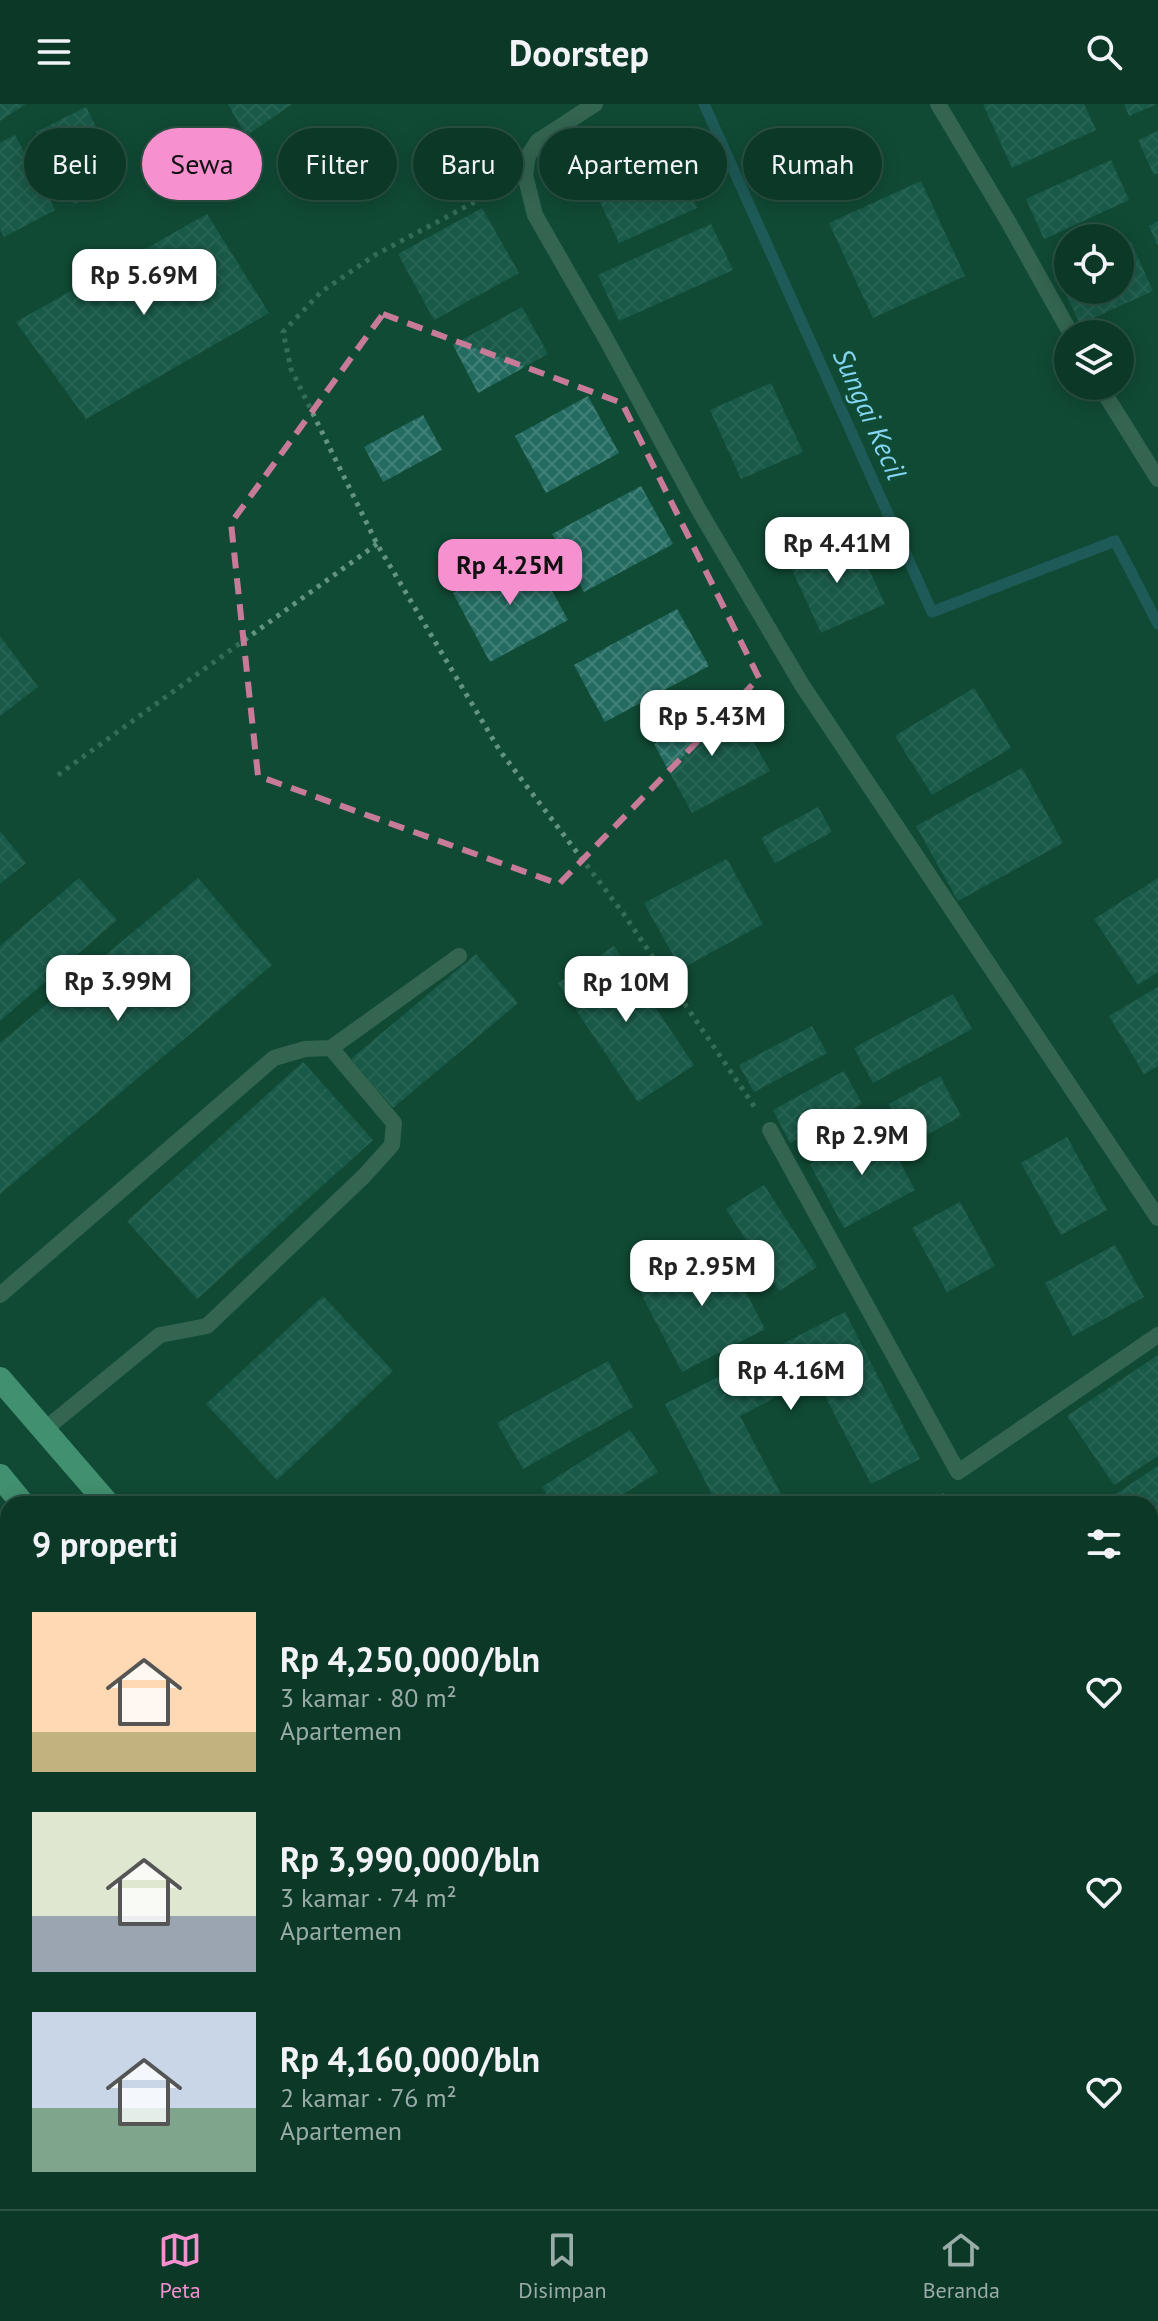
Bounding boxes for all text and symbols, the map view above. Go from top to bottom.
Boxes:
text: Doorstep [509,29,649,76]
icon: menu [32,30,76,74]
icon: search [1082,30,1126,74]
chip: Beli [24,128,126,200]
chip: Sewa [142,128,262,200]
chip: Filter [278,128,397,200]
chip: Baru [413,128,523,200]
chip: Apartemen [539,128,727,200]
chip: Rumah [743,128,882,200]
map controls [1054,224,1134,400]
button: locate [1054,224,1134,304]
pin: Rp 5.69M [61,249,227,317]
text: Rp 5.69M [90,258,198,291]
button: layers [1054,320,1134,400]
water label: Sungai Kecil [825,342,916,486]
pin: Rp 4.41M [754,517,920,585]
text: Rp 4.41M [783,526,891,559]
pin: Rp 4.25M [427,539,593,607]
text: Rp 4.25M [456,548,564,581]
pin: Rp 5.43M [629,690,795,758]
text: Rp 5.43M [658,699,766,732]
pin: Rp 3.99M [35,955,201,1023]
pin: Rp 10M [561,956,691,1024]
text: Rp 3.99M [64,964,172,997]
text: Rp 10M [583,965,669,998]
pin: Rp 2.9M [788,1109,936,1177]
text: Rp 2.9M [816,1118,908,1151]
pin: Rp 2.95M [619,1240,785,1308]
text: Rp 2.95M [648,1249,756,1282]
pin: Rp 4.16M [708,1344,874,1412]
text: Rp 4.16M [737,1353,845,1386]
text: 9 properti [32,1522,178,1566]
icon: filters [1082,1522,1126,1566]
text: Rp 4,250,000/bln [280,1637,540,1681]
icon: home [96,1644,192,1740]
icon: heart [1082,1670,1126,1714]
text: 3 kamar · 80 m² [280,1681,457,1714]
text: Apartemen [280,1714,402,1747]
text: Rp 3,990,000/bln [280,1837,540,1881]
icon: home [96,1844,192,1940]
icon: heart [1082,1870,1126,1914]
text: 3 kamar · 74 m² [280,1881,457,1914]
text: Apartemen [280,1914,402,1947]
text: Rp 4,160,000/bln [280,2037,540,2081]
icon: home [96,2044,192,2140]
icon: heart [1082,2070,1126,2114]
text: 2 kamar · 76 m² [280,2081,457,2114]
text: Apartemen [280,2114,402,2147]
tab: Peta [158,2228,202,2304]
tab: Disimpan [518,2228,606,2304]
tab: Beranda [923,2228,1000,2304]

